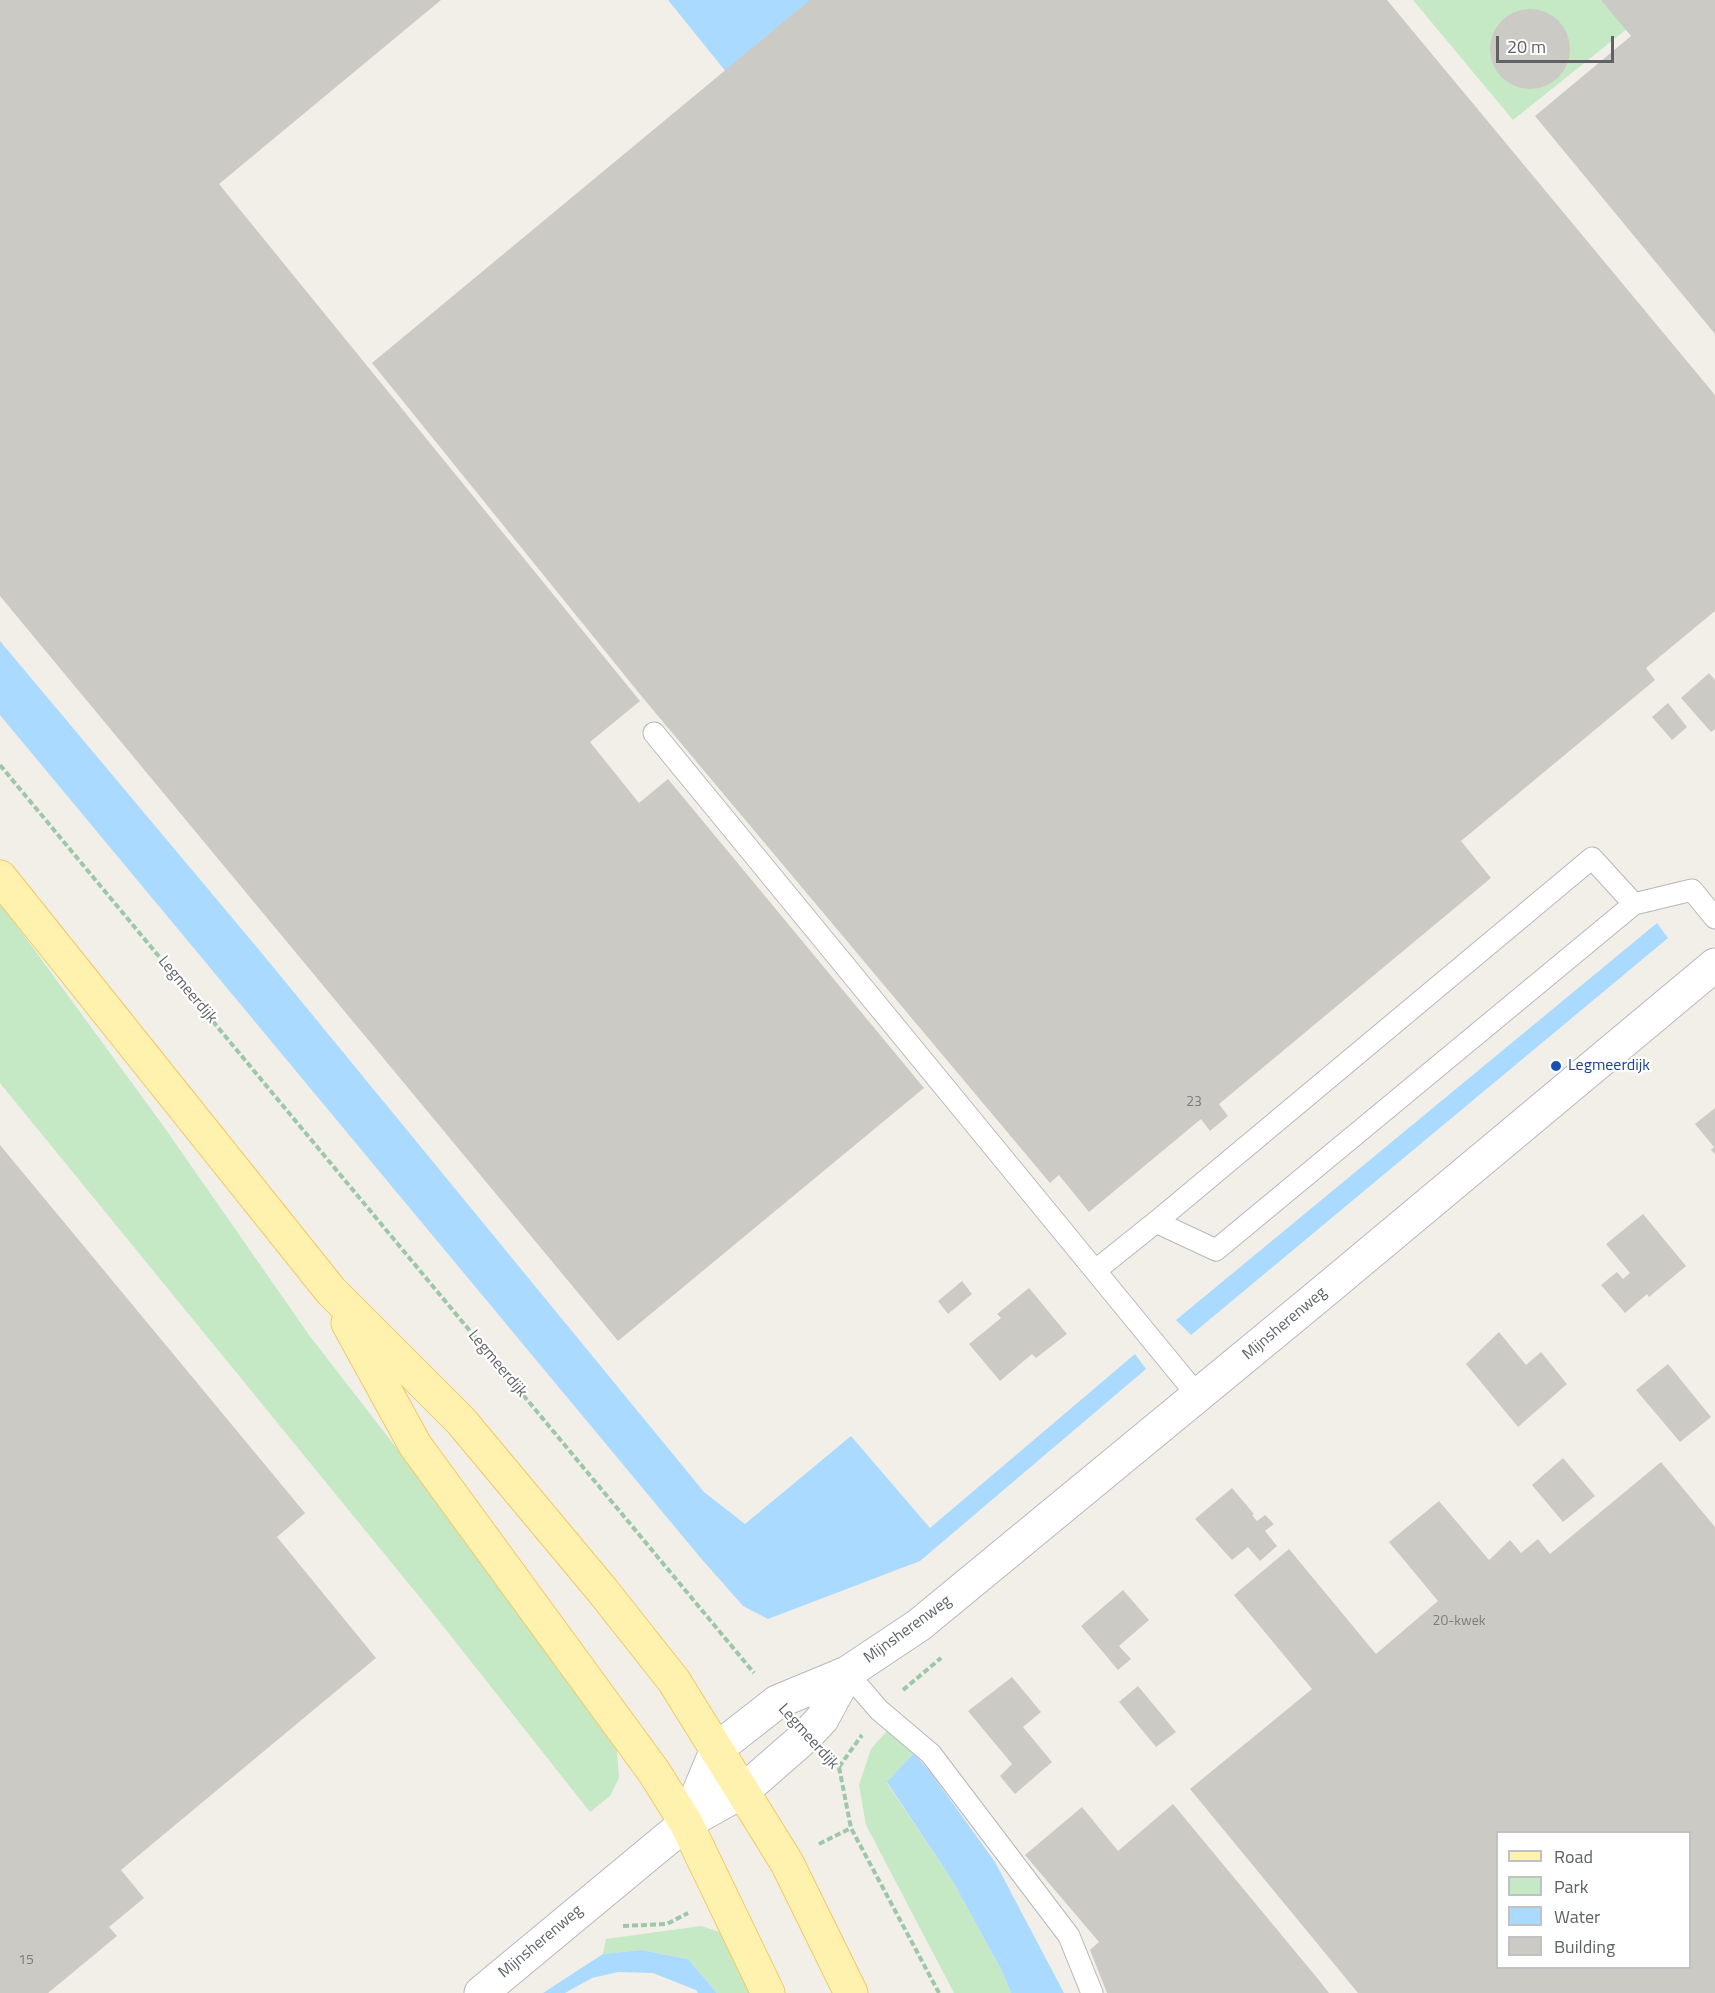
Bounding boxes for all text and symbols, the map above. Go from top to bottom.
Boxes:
scale bar [1499,24,1618,62]
text: 20 m [1507,33,1546,60]
street label: Legmeerdijk [153,952,221,1028]
place label: Legmeerdijk [1568,1056,1650,1076]
marker: Legmeerdijk [1549,1059,1563,1073]
house number: 23 [1186,1095,1202,1111]
street label: Mijnsherenweg [1239,1283,1331,1365]
street label: Legmeerdijk [463,1326,531,1402]
street label: Mijnsherenweg [860,1592,956,1668]
house number: 20-kwek [1433,1614,1485,1630]
street label: Legmeerdijk [773,1700,843,1774]
legend [1496,1831,1691,1969]
text: Road [1554,1843,1593,1870]
text: Park [1554,1873,1588,1900]
street label: Mijnsherenweg [495,1901,587,1983]
text: Water [1554,1903,1600,1930]
text: Building [1554,1933,1615,1960]
house number: 15 [18,1953,34,1969]

